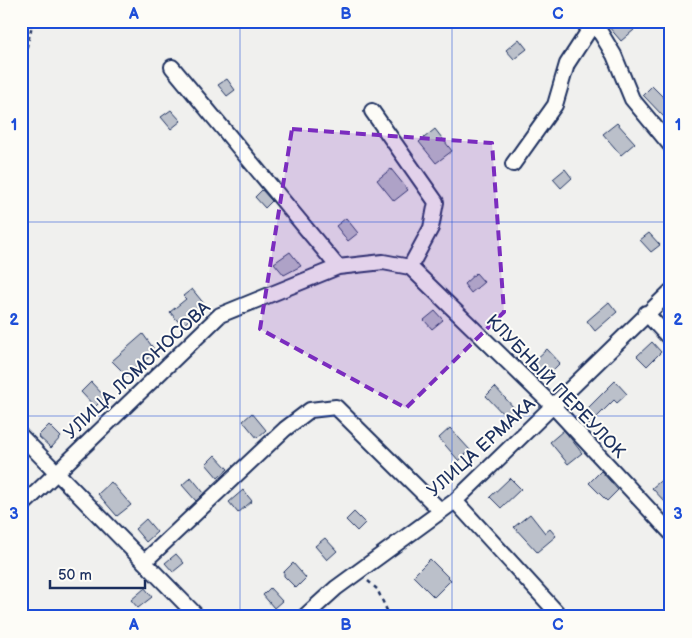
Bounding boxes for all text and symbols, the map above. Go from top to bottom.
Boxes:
text: A [128,5,139,24]
text: B [340,5,352,24]
text: C [552,5,564,24]
text: 1 [11,116,17,135]
text: 1 [675,116,681,135]
street label: УЛИЦА ЛОМОНОСОВА [60,297,215,444]
street label: КЛУБНЫЙ ПЕРЕУЛОК [482,310,630,463]
text: 2 [9,311,19,330]
text: 2 [673,311,683,330]
street label: УЛИЦА ЕРМАКА [423,393,540,501]
text: 3 [9,505,19,524]
text: 3 [673,505,683,524]
scale bar [50,558,145,590]
text: 50 m [58,566,92,585]
text: A [128,616,139,635]
text: B [340,616,352,635]
text: C [552,616,564,635]

